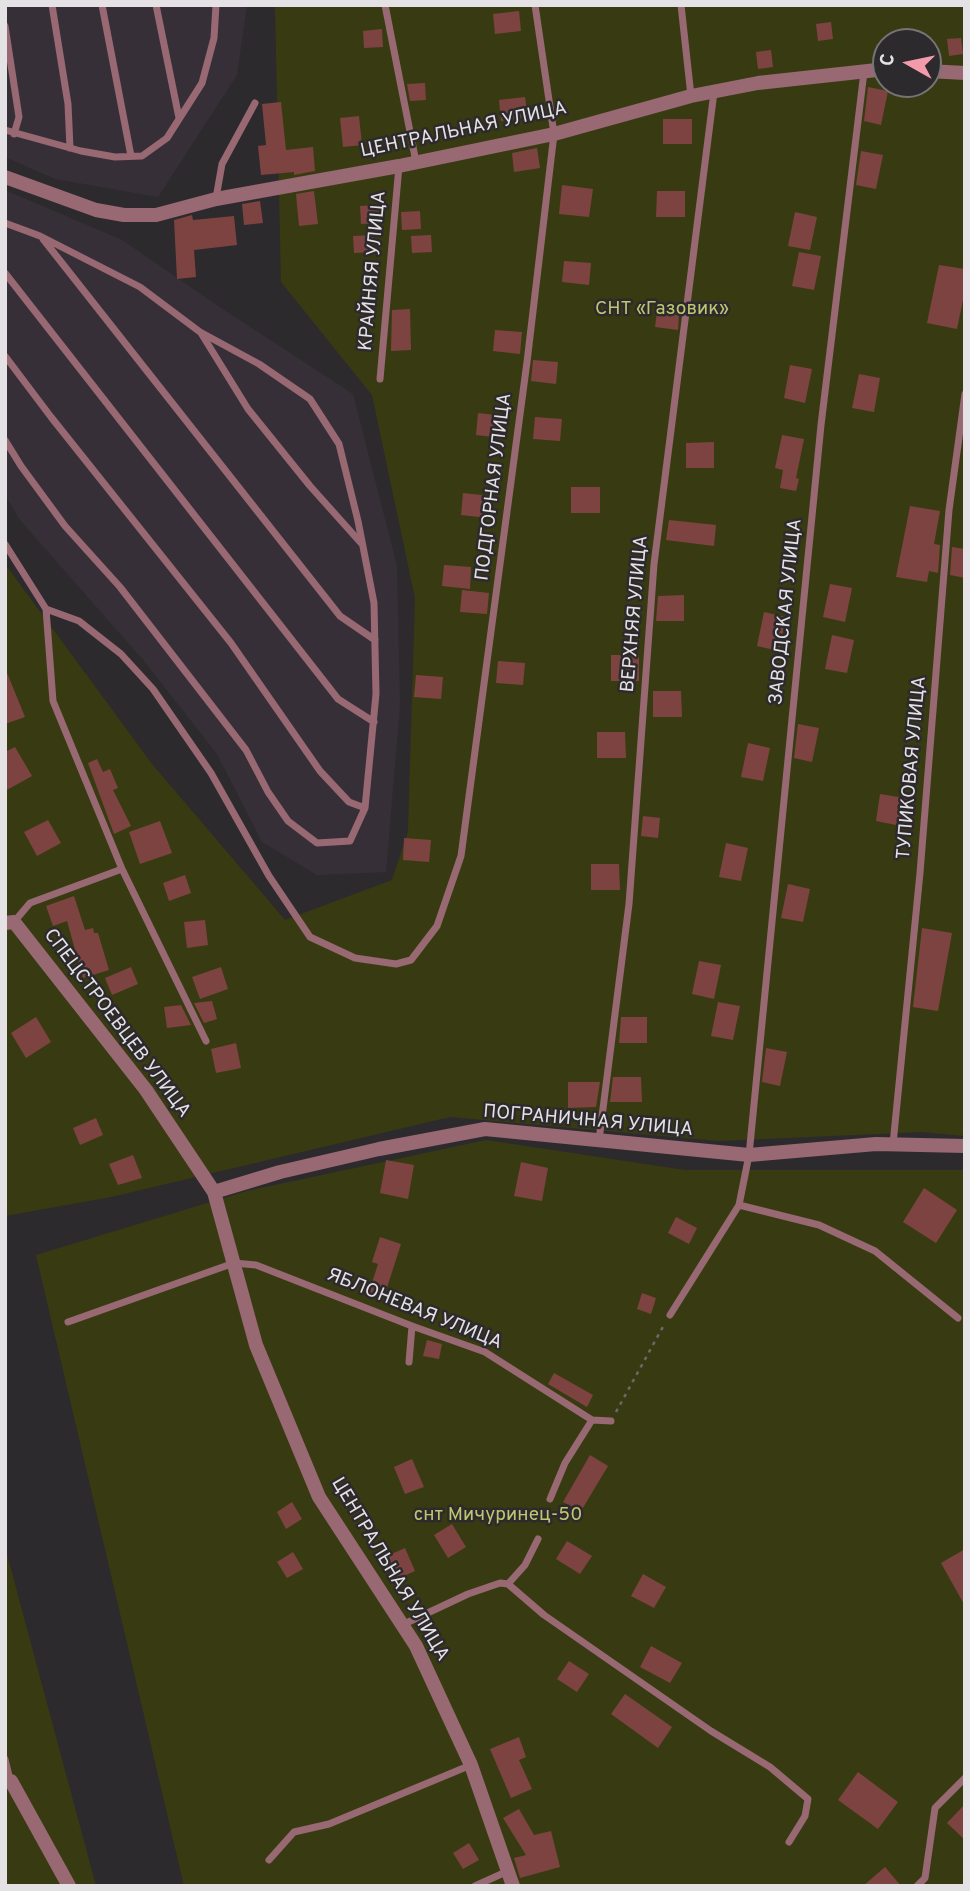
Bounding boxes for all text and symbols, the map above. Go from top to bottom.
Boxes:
north arrow [872,28,942,98]
text: С [875,52,901,68]
street label: ЦЕНТРАЛЬНАЯ УЛИЦА [359,98,569,164]
street label: КРАЙНЯЯ УЛИЦА [356,190,392,352]
park label: СНТ «Газовик» [595,299,729,321]
street label: ПОДГОРНАЯ УЛИЦА [472,392,518,582]
street label: ЗАВОДСКАЯ УЛИЦА [766,518,808,706]
street label: ВЕРХНЯЯ УЛИЦА [618,535,654,693]
street label: ТУПИКОВАЯ УЛИЦА [894,675,932,861]
street label: СПЕЦСТРОЕВЦЕВ УЛИЦА [38,925,194,1123]
street label: ПОГРАНИЧНАЯ УЛИЦА [482,1101,694,1143]
street label: ЯБЛОНЕВАЯ УЛИЦА [323,1264,505,1356]
street label: ЦЕНТРАЛЬНАЯ УЛИЦА [325,1474,453,1666]
park label: снт Мичуринец-50 [414,1505,582,1527]

